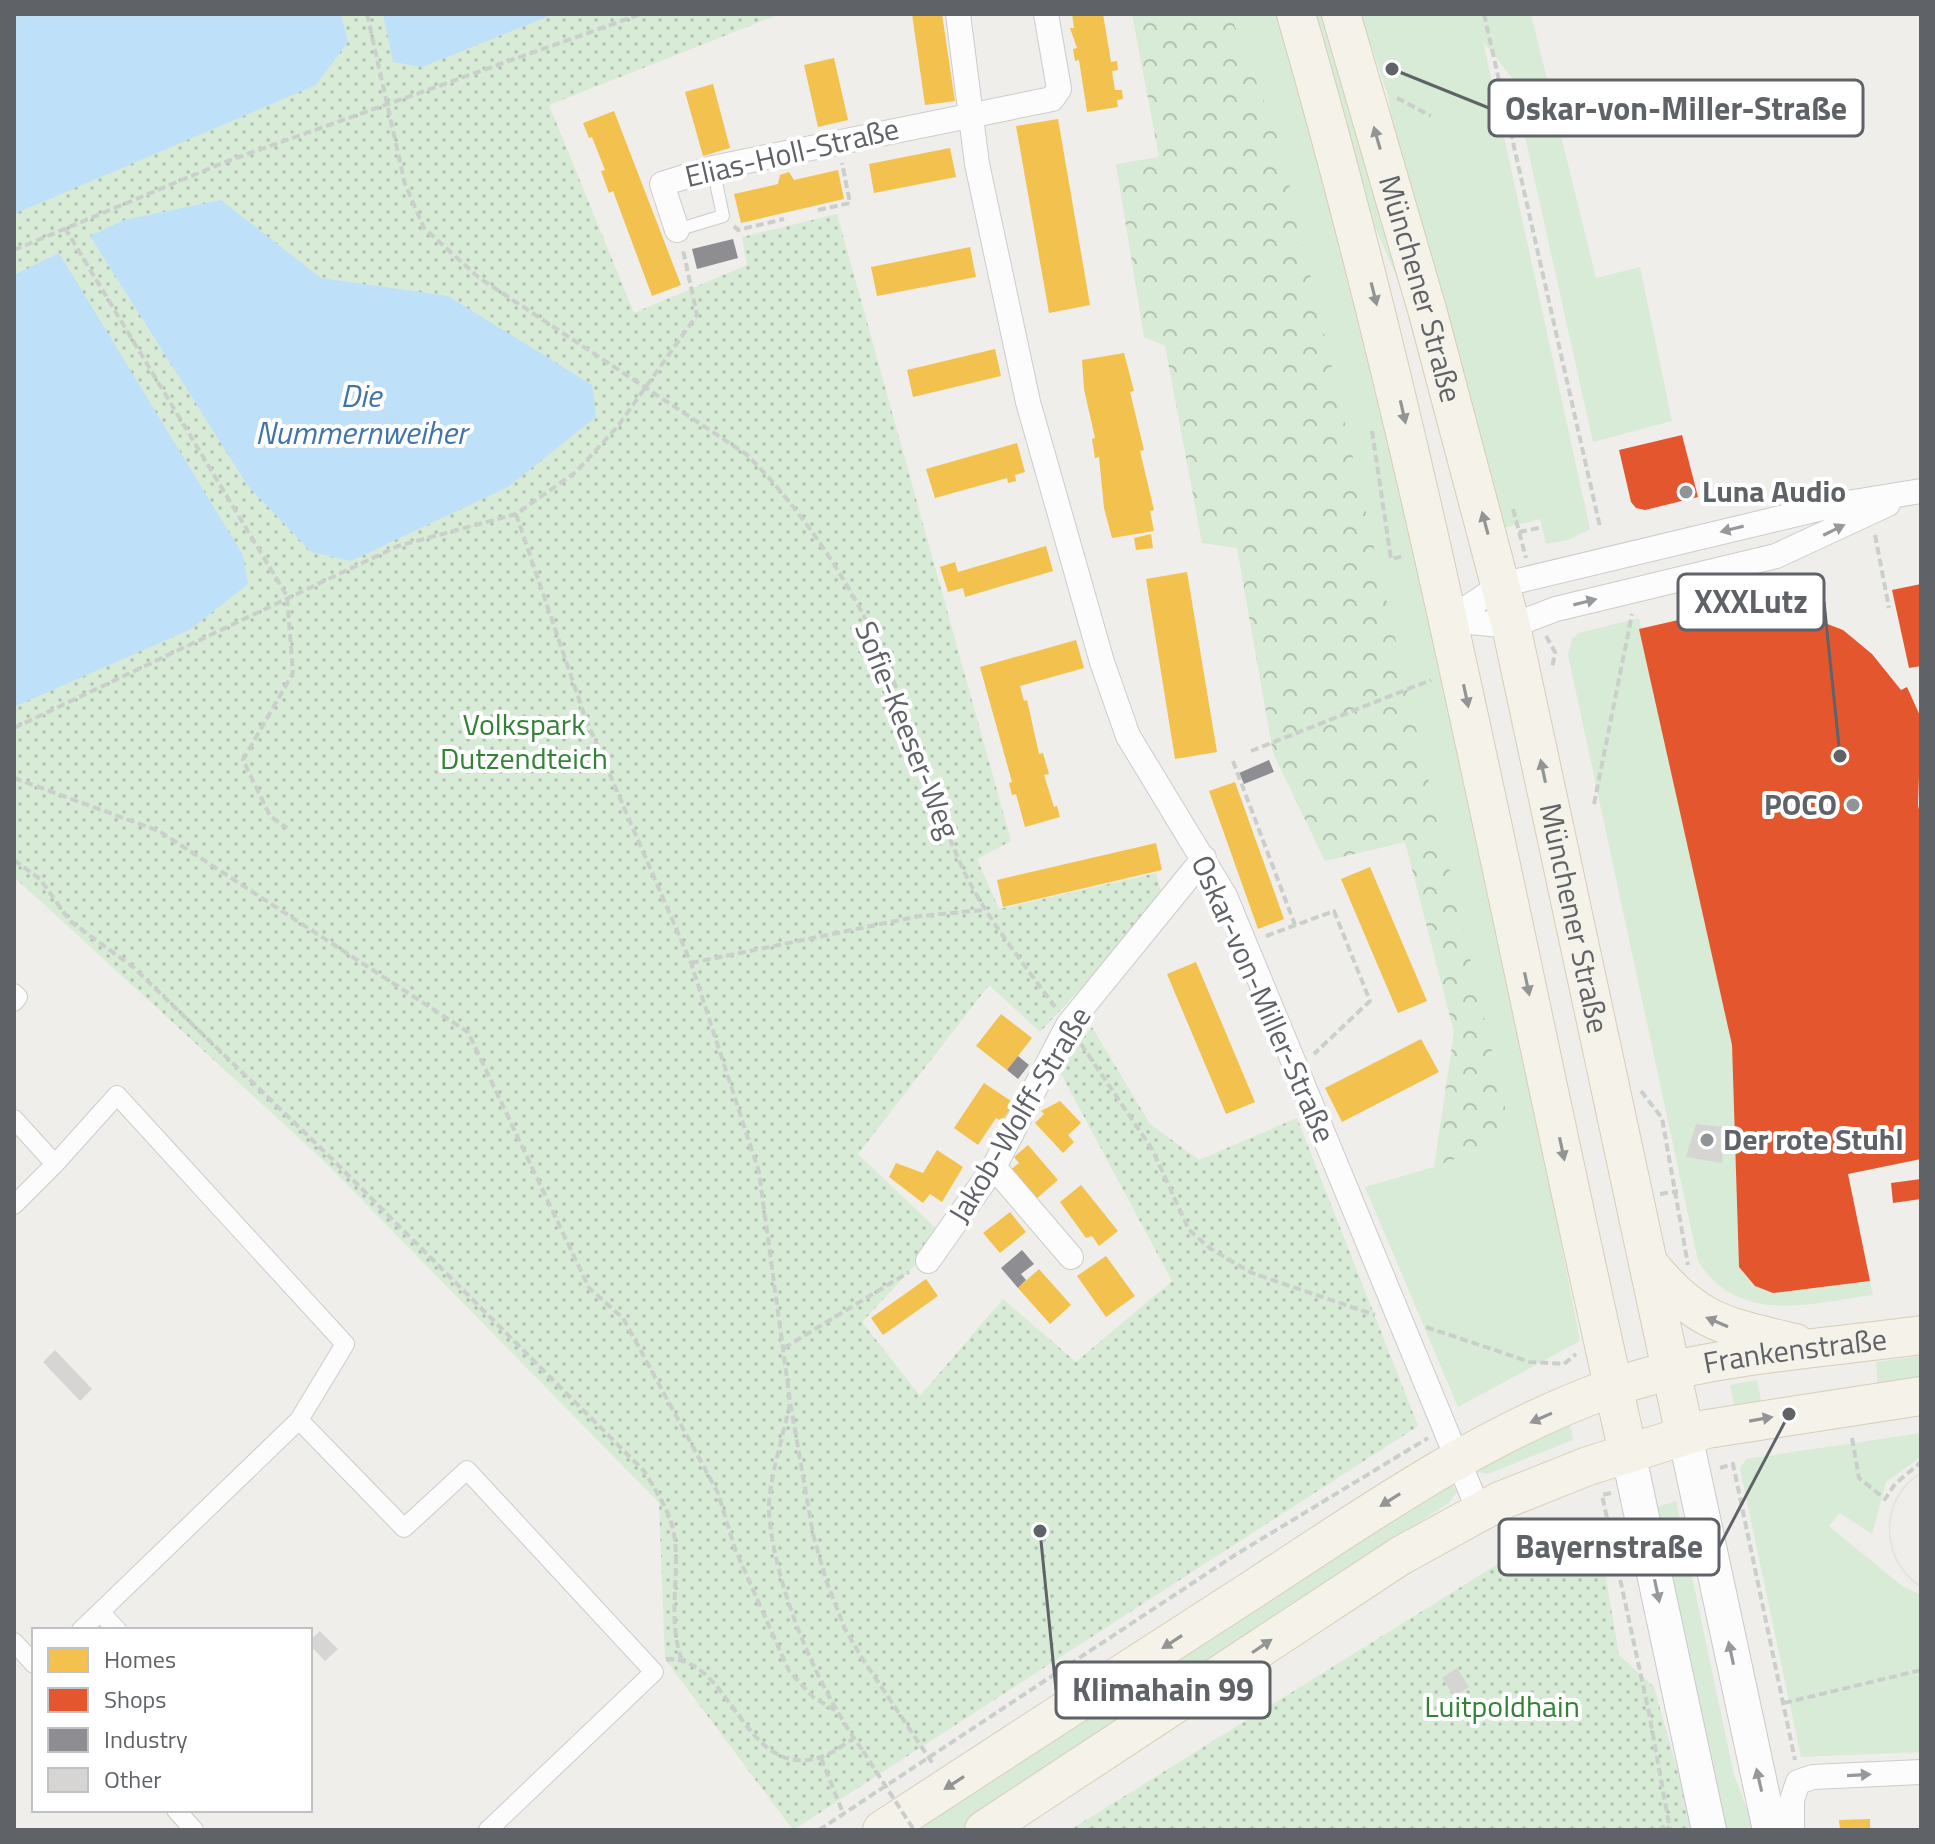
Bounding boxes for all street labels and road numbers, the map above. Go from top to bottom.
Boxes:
street label: Elias-Holl-Straße [680,105,903,199]
street label: Münchener Straße [1367,169,1475,407]
street label: Sofie-Keeser-Weg [843,614,973,845]
street label: Münchener Straße [1528,799,1622,1037]
street label: Oskar-von-Miller-Straße [1180,847,1348,1150]
street label: Jakob-Wolff-Straße [936,997,1102,1232]
street label: Frankenstraße [1699,1316,1889,1385]

